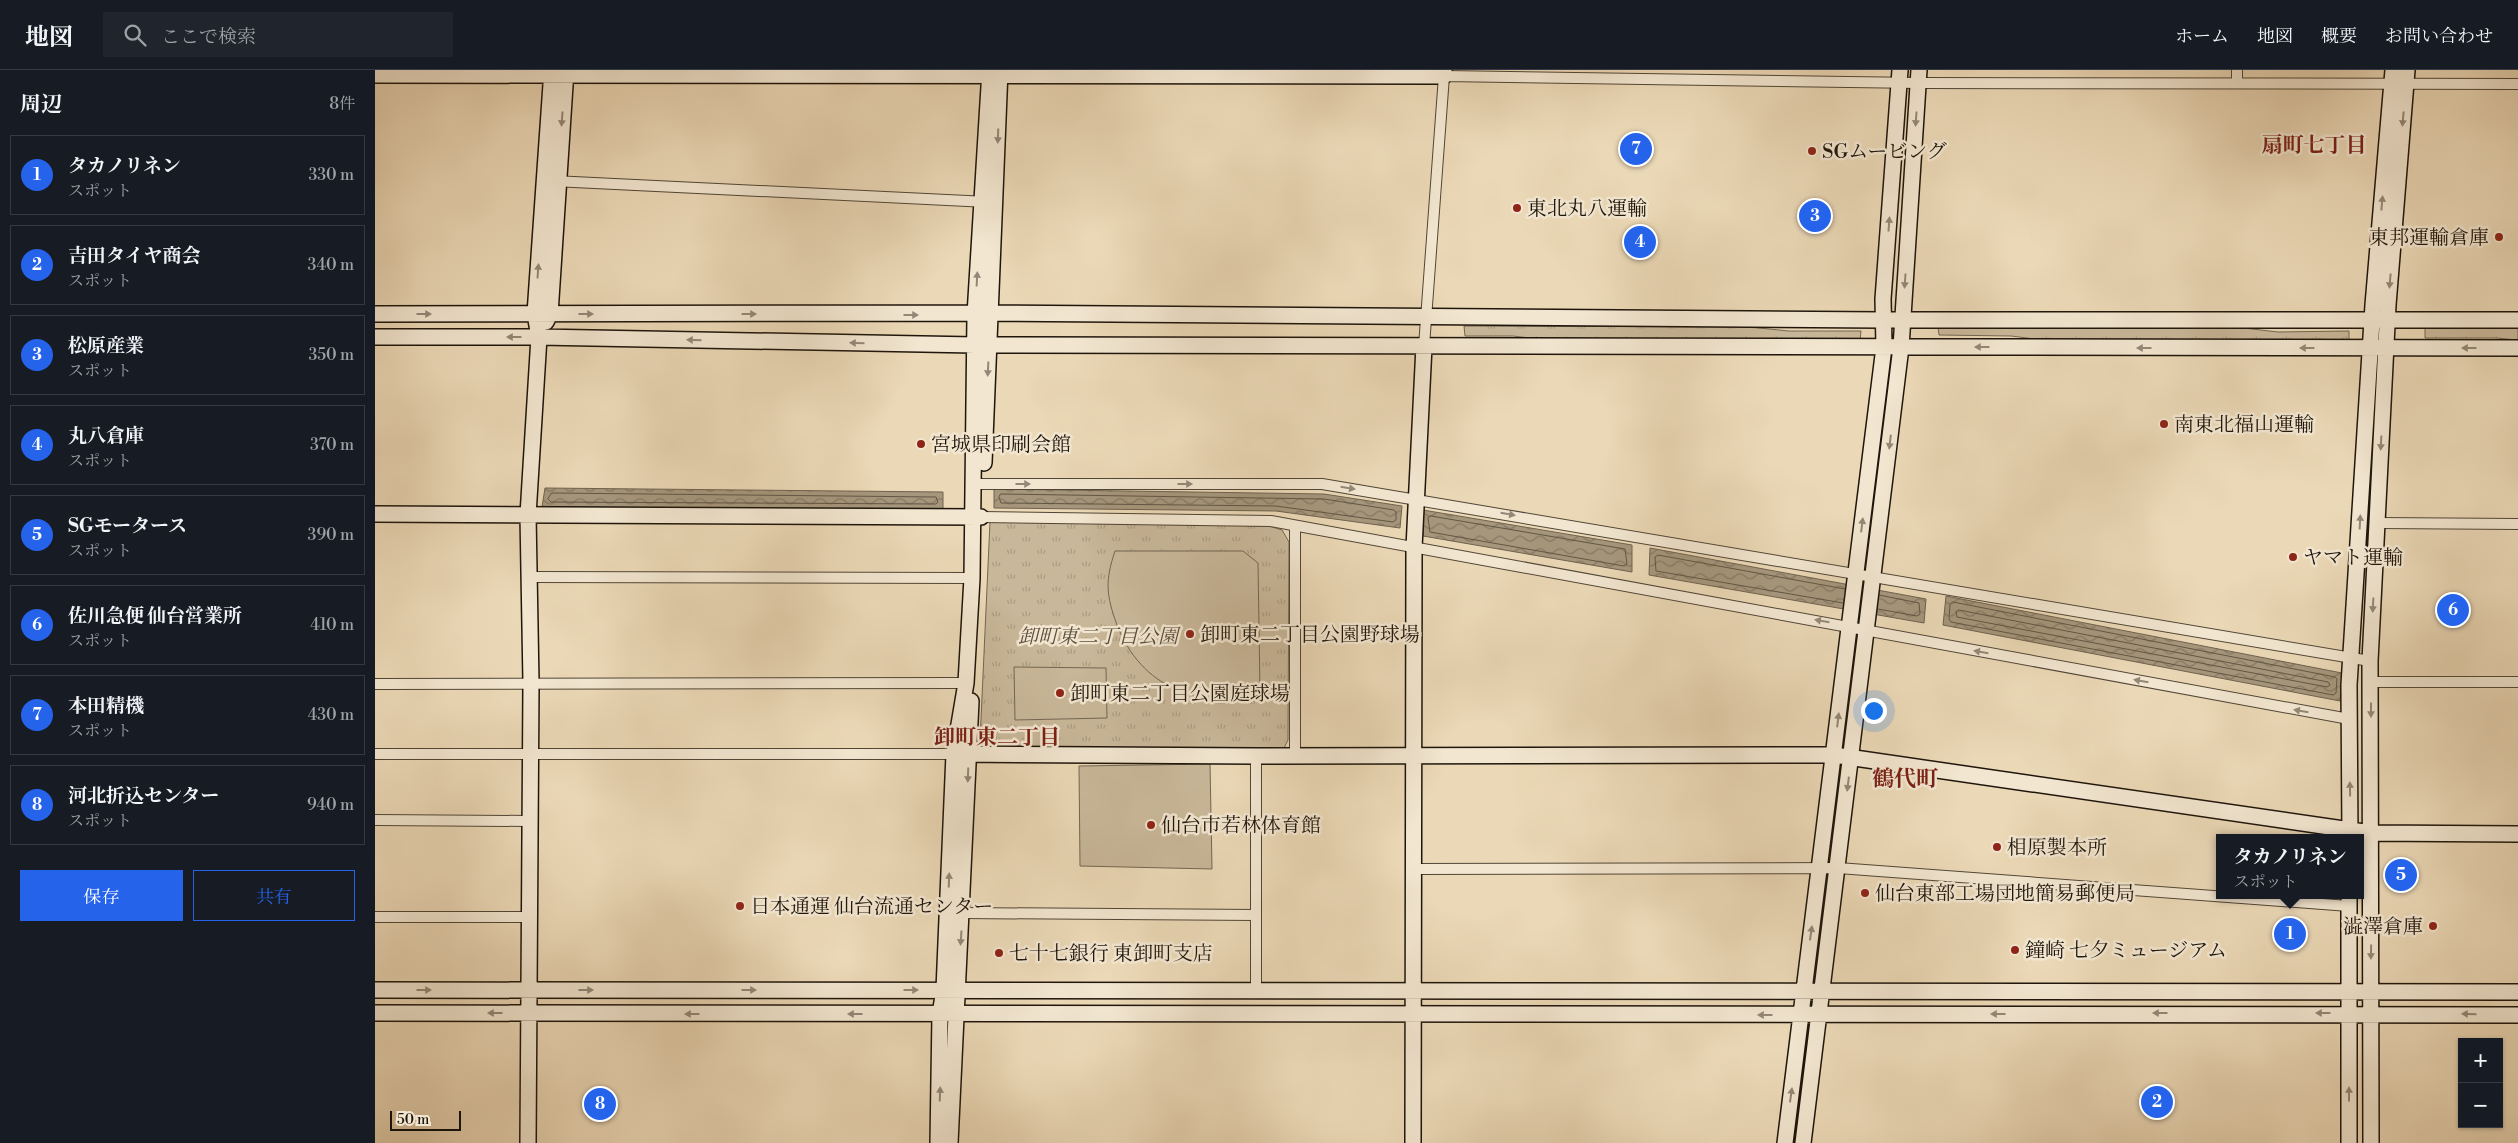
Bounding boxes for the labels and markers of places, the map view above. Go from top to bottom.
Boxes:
pin: 7 [1620,130,1652,168]
place label: SGムービング [1822,140,1947,165]
marker: SGムービング [1806,145,1818,157]
place label: 東北丸八運輸 [1527,197,1647,222]
pin: 3 [1799,197,1831,235]
marker: 東北丸八運輸 [1511,202,1523,214]
pin: 4 [1624,223,1656,261]
place label: 東邦運輸倉庫 [2369,226,2489,251]
marker: 東邦運輸倉庫 [2493,231,2505,243]
place label: 南東北福山運輸 [2174,413,2314,438]
marker: 南東北福山運輸 [2158,418,2170,430]
place label: 宮城県印刷会館 [931,433,1071,458]
marker: 宮城県印刷会館 [915,438,927,450]
place label: ヤマト運輸 [2303,546,2403,571]
marker: ヤマト運輸 [2287,551,2299,563]
pin: 6 [2437,591,2469,629]
place label: 卸町東二丁目公園野球場 [1200,623,1420,648]
marker: 卸町東二丁目公園野球場 [1184,628,1196,640]
place label: 卸町東二丁目公園庭球場 [1070,682,1290,707]
marker: 卸町東二丁目公園庭球場 [1054,687,1066,699]
place label: 仙台市若林体育館 [1161,814,1321,839]
marker: 仙台市若林体育館 [1145,819,1157,831]
place label: 相原製本所 [2007,836,2107,861]
marker: 相原製本所 [1991,841,2003,853]
pin: 5 [2385,856,2417,894]
place label: 仙台東部工場団地簡易郵便局 [1875,882,2135,907]
marker: 仙台東部工場団地簡易郵便局 [1859,887,1871,899]
place label: 日本通運 仙台流通センター [750,895,993,920]
marker: 日本通運 仙台流通センター [734,900,746,912]
pin: 1 [2274,915,2306,953]
place label: 澁澤倉庫 [2343,915,2423,940]
marker: 澁澤倉庫 [2427,920,2439,932]
place label: 鐘崎 七夕ミュージアム [2025,939,2227,964]
place label: 七十七銀行 東卸町支店 [1009,942,1213,967]
marker: 鐘崎 七夕ミュージアム [2009,944,2021,956]
marker: 七十七銀行 東卸町支店 [993,947,1005,959]
pin: 2 [2141,1083,2173,1121]
pin: 8 [584,1085,616,1123]

